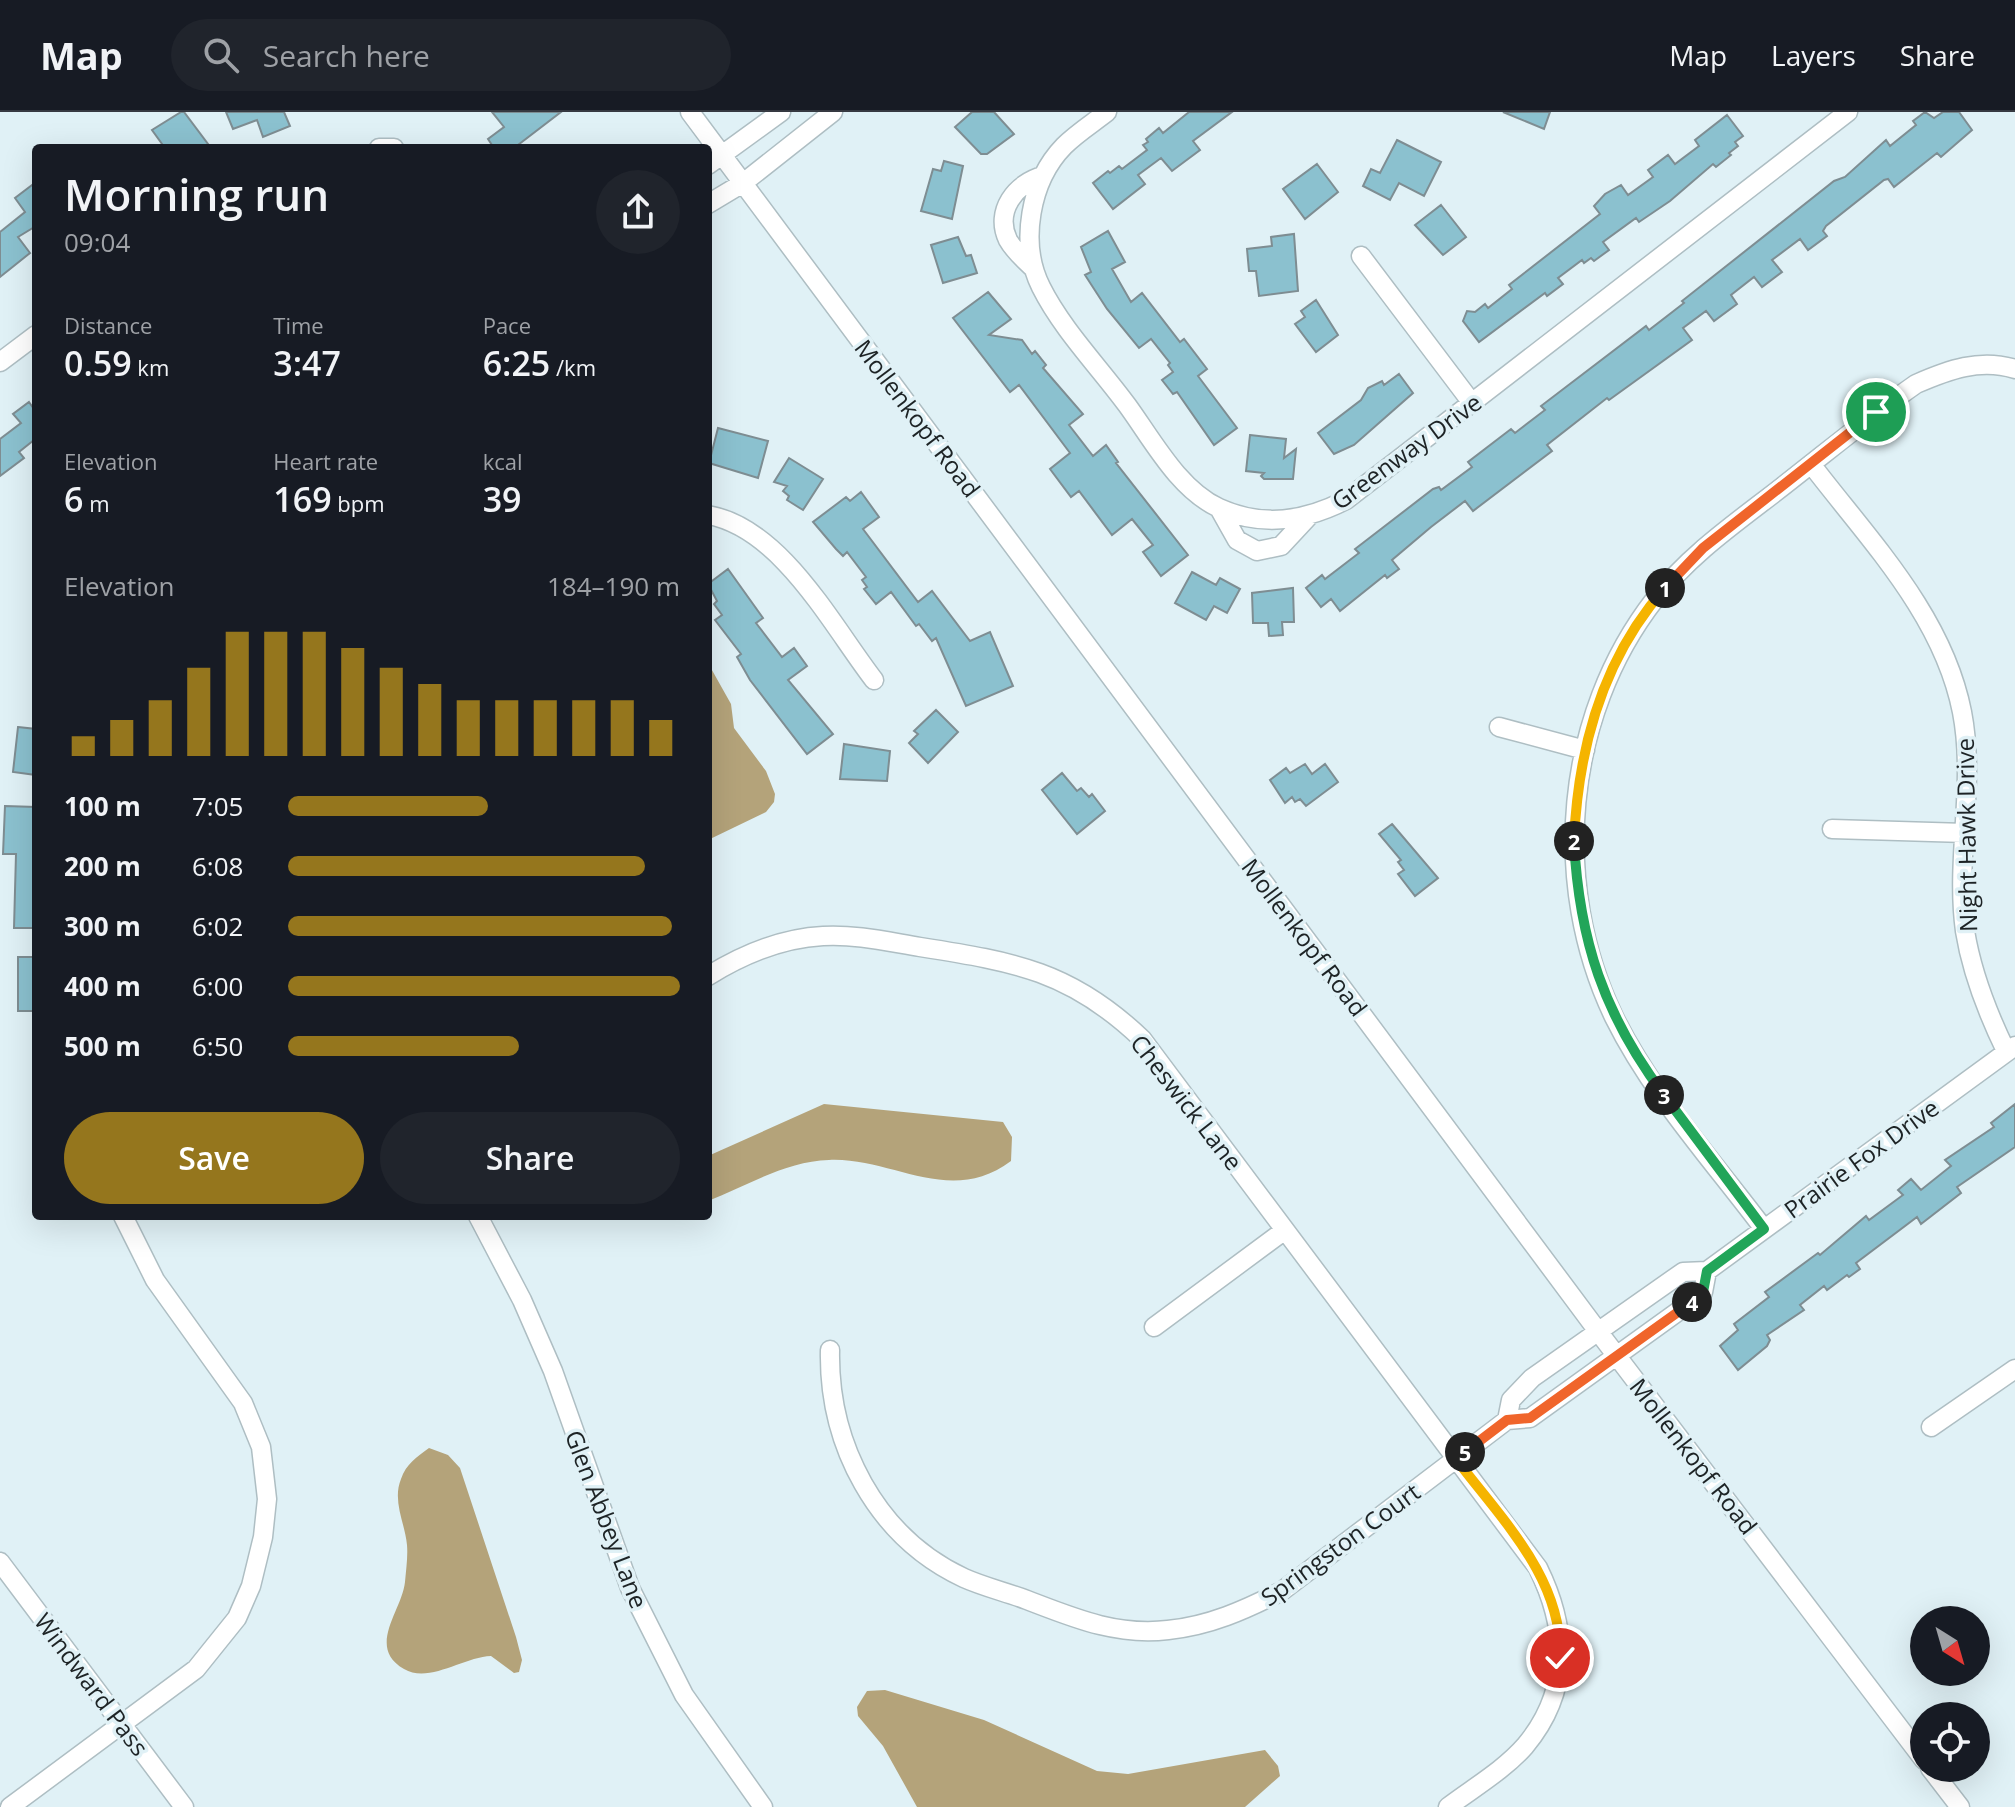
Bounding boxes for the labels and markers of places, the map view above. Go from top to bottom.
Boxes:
pin [1842,378,1910,446]
pin: 1 [1645,568,1685,608]
pin: 2 [1554,821,1594,861]
pin: 3 [1644,1075,1684,1115]
pin: 4 [1672,1282,1712,1322]
pin: 5 [1445,1432,1485,1472]
pin [1526,1624,1594,1692]

